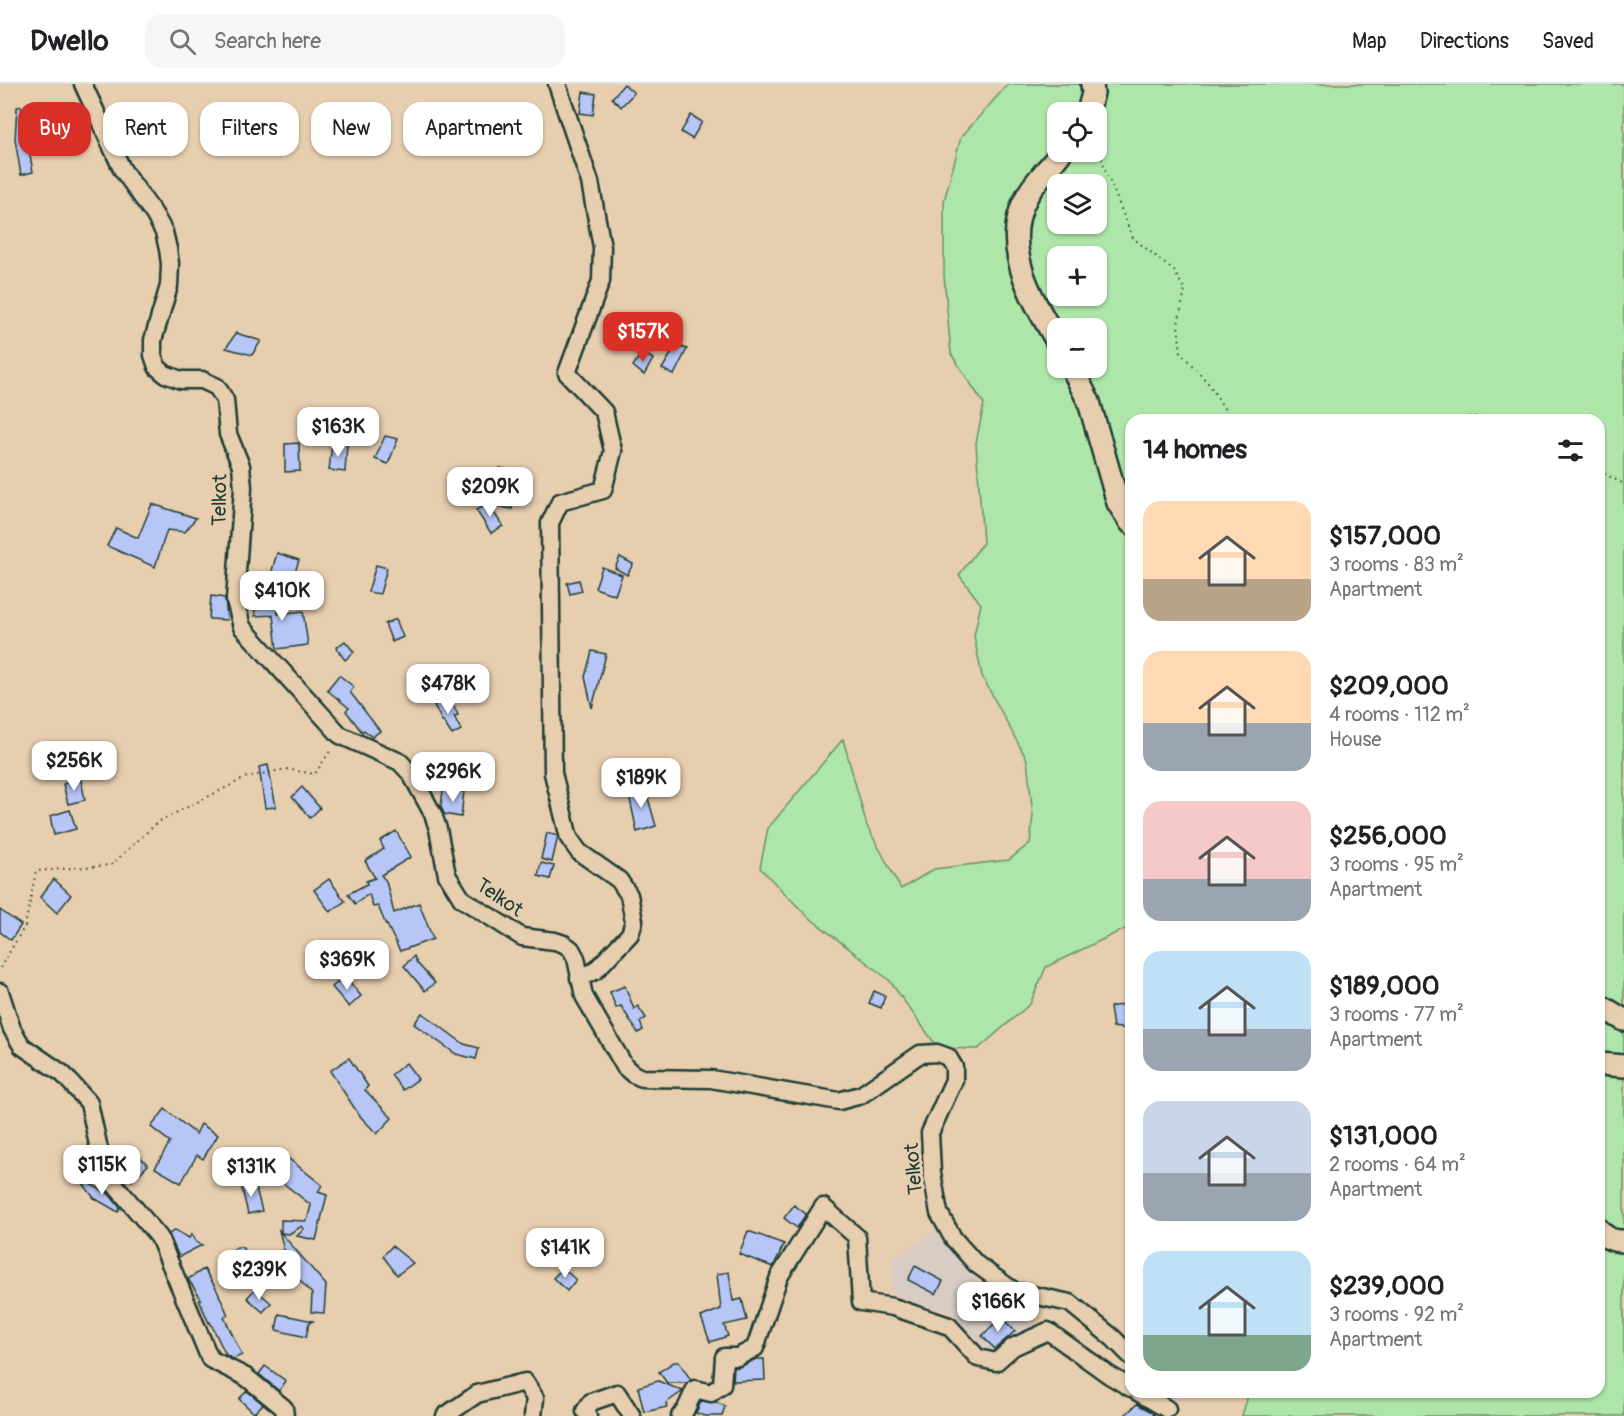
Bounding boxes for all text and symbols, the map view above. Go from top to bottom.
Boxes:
search box [145,14,565,68]
text: Dwello [30,24,109,59]
icon: search [166,25,199,58]
text: Search here [214,27,321,55]
text: Map [1352,28,1387,55]
text: Directions [1420,28,1509,55]
text: Saved [1542,28,1594,55]
chip: Buy [18,102,91,156]
chip: Rent [103,102,188,156]
chip: Filters [200,102,299,156]
chip: New [311,102,391,156]
chip: Apartment [403,102,543,156]
map controls [1047,102,1107,378]
button: locate [1047,102,1107,162]
button: layers [1047,174,1107,234]
button: + [1047,246,1107,306]
pin: $157K [601,312,685,363]
button: − [1047,318,1107,378]
text: $157K [617,319,669,344]
pin: $163K [296,407,380,458]
text: $163K [311,414,365,439]
text: 14 homes [1143,434,1247,466]
icon: filters [1554,434,1587,467]
pin: $209K [448,467,532,518]
street label: Telkot [207,473,232,526]
text: $209K [461,474,519,499]
text: $157,000 [1329,520,1441,552]
icon: home [1191,525,1263,597]
text: 3 rooms · 83 m² [1329,552,1464,577]
pin: $410K [240,571,324,622]
text: Apartment [1329,577,1422,602]
text: $410K [254,578,310,603]
pin: $478K [406,664,490,715]
text: $209,000 [1329,670,1449,702]
text: $478K [420,671,476,696]
icon: home [1191,675,1263,747]
text: 4 rooms · 112 m² [1329,702,1470,727]
text: House [1329,727,1381,752]
pin: $256K [32,741,116,792]
text: $256K [46,748,102,773]
pin: $296K [411,752,495,803]
pin: $189K [599,758,683,809]
text: $296K [425,759,481,784]
text: $189K [615,765,667,790]
text: $256,000 [1329,820,1447,852]
icon: home [1191,825,1263,897]
text: 3 rooms · 95 m² [1329,852,1464,877]
street label: Telkot [471,873,529,923]
text: Apartment [1329,877,1422,902]
pin: $369K [305,940,389,991]
text: $369K [319,947,375,972]
text: $189,000 [1329,970,1440,1002]
icon: home [1191,975,1263,1047]
text: 3 rooms · 77 m² [1329,1002,1464,1027]
text: Apartment [1329,1027,1422,1052]
text: $131,000 [1329,1120,1438,1152]
icon: home [1191,1125,1263,1197]
street label: Telkot [899,1141,928,1196]
pin: $115K [60,1145,144,1196]
pin: $131K [209,1147,293,1198]
text: $115K [77,1152,127,1177]
text: 2 rooms · 64 m² [1329,1152,1466,1177]
text: $131K [226,1154,276,1179]
text: Apartment [1329,1177,1422,1202]
pin: $141K [523,1228,607,1279]
text: $141K [540,1235,590,1260]
pin: $239K [217,1250,301,1301]
text: $239K [232,1257,286,1282]
text: $239,000 [1329,1270,1445,1302]
icon: home [1191,1275,1263,1347]
pin: $166K [956,1282,1040,1333]
text: $166K [971,1289,1025,1314]
text: 3 rooms · 92 m² [1329,1302,1464,1327]
text: Apartment [1329,1327,1422,1352]

